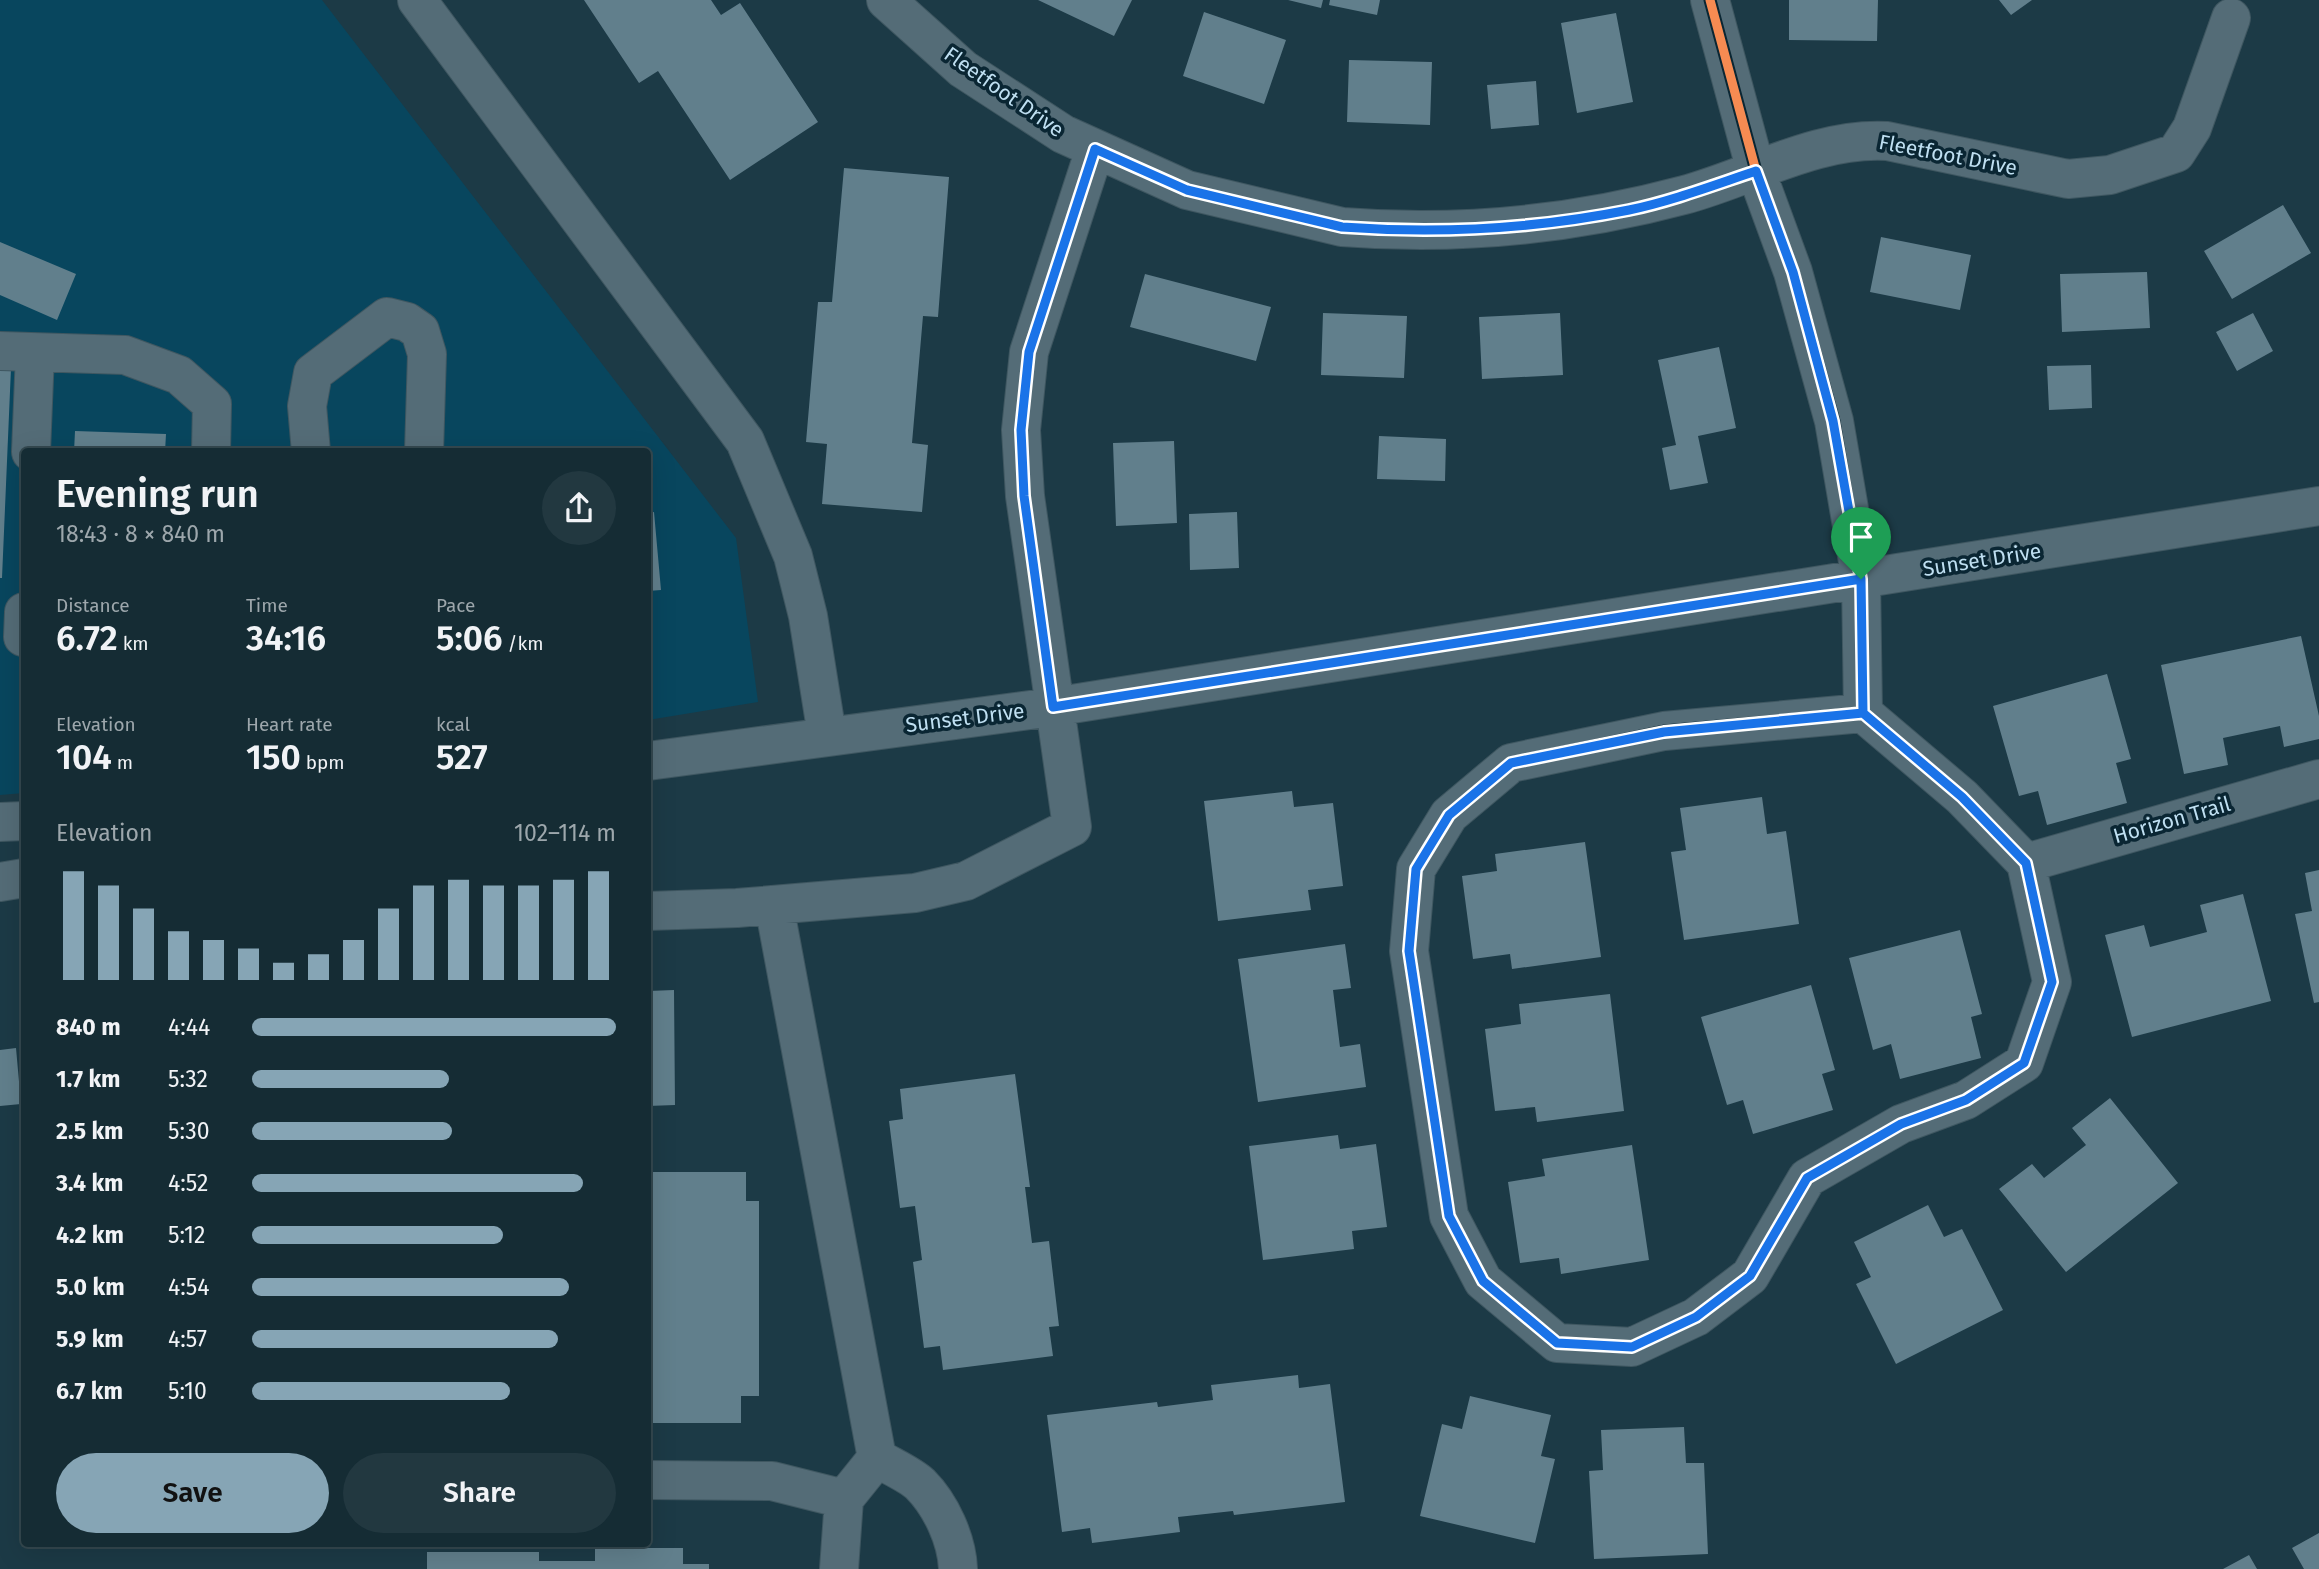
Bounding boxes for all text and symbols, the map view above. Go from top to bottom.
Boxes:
street label: Fleetfoot Drive [939,41,1069,143]
street label: Fleetfoot Drive [1877,129,2019,181]
text: Evening run [56,471,259,517]
button: share [542,471,616,545]
pin [1831,507,1891,579]
icon: arrive [1842,518,1880,556]
text: 18:43 · 8 × 840 m [56,520,225,548]
street label: Sunset Drive [1921,538,2043,582]
text: Distance [56,594,130,617]
text: Time [246,594,288,617]
text: Pace [436,594,475,617]
text: 6.72 [56,617,118,659]
text: 34:16 [246,617,326,659]
text: 5:06 [436,617,503,659]
text: km [118,632,149,655]
text: /km [503,632,544,655]
street label: Sunset Drive [904,698,1026,738]
text: Elevation [56,713,136,736]
text: Heart rate [246,713,333,736]
text: kcal [436,713,470,736]
text: 104 [56,736,112,778]
text: 150 [246,736,301,778]
text: 527 [436,736,488,778]
text: m [112,751,133,774]
text: bpm [301,751,345,774]
street label: Horizon Trail [2110,791,2234,849]
text: Elevation [56,819,152,847]
text: 102–114 m [514,819,616,847]
text: 840 m [56,1013,121,1041]
text: 4:44 [168,1013,210,1041]
text: 1.7 km [56,1065,121,1093]
text: 5:32 [168,1065,208,1093]
text: 2.5 km [56,1117,124,1145]
text: 5:30 [168,1117,210,1145]
text: 3.4 km [56,1169,124,1197]
text: 4:52 [168,1169,208,1197]
text: 4.2 km [56,1221,124,1249]
text: 5:12 [168,1221,205,1249]
text: 5.0 km [56,1273,125,1301]
text: 4:54 [168,1273,210,1301]
text: 5.9 km [56,1325,124,1353]
text: 4:57 [168,1325,207,1353]
text: 6.7 km [56,1377,123,1405]
text: 5:10 [168,1377,207,1405]
button: Save [56,1453,329,1533]
button: Share [343,1453,616,1533]

